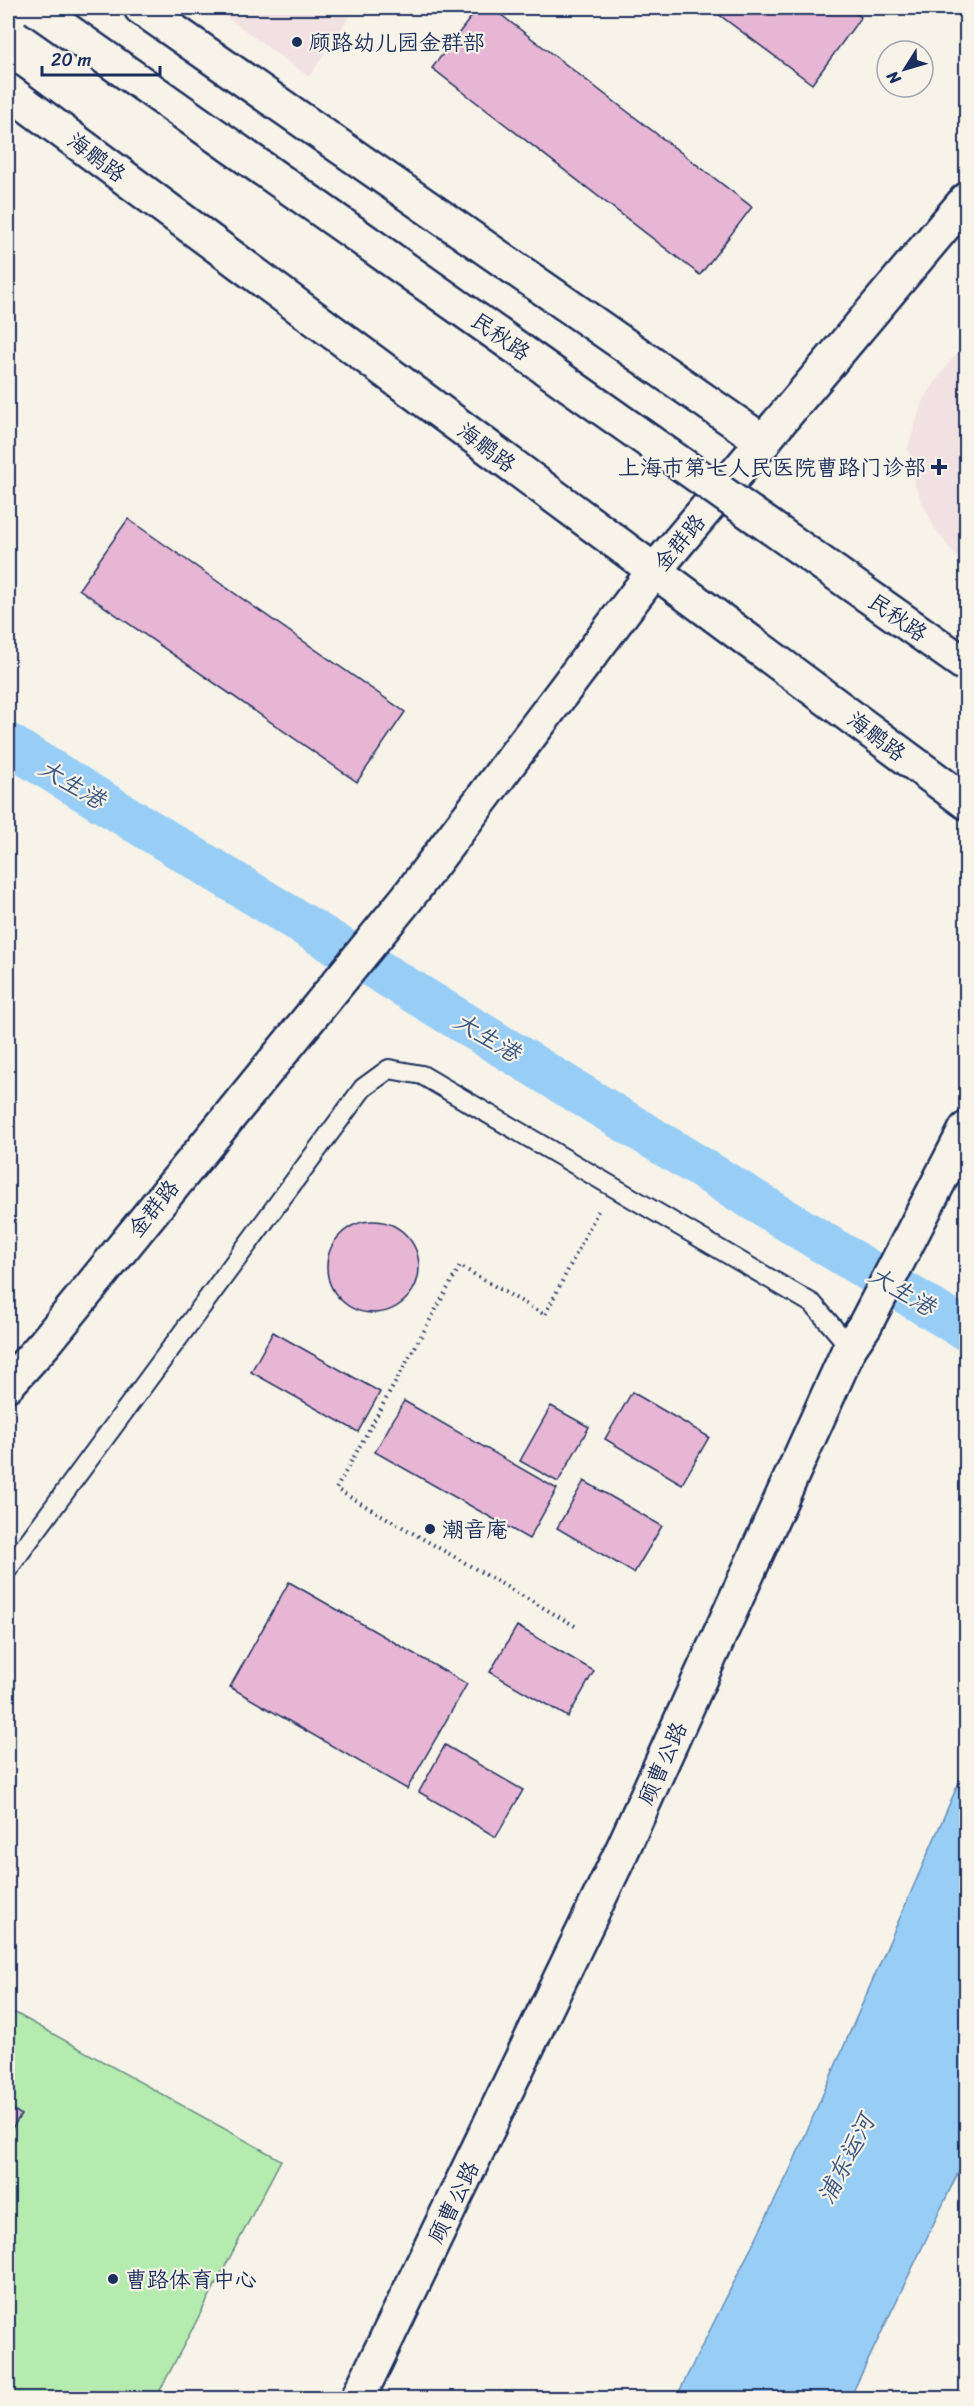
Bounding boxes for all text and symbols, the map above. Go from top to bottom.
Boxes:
place label: 顾路幼儿园金群部 [309,23,485,62]
marker: 顾路幼儿园金群部 [290,35,304,49]
scale bar [42,39,160,77]
north arrow [875,39,935,99]
text: 20 m [51,44,91,76]
text: N [878,64,909,92]
street label: 海鹏路 [59,122,135,193]
street label: 民秋路 [462,302,539,371]
street label: 海鹏路 [449,412,525,483]
place label: 上海市第七人民医院曹路门诊部 [618,448,926,487]
marker: 上海市第七人民医院曹路门诊部 [930,458,948,476]
street label: 金群路 [643,505,716,580]
street label: 民秋路 [859,583,936,652]
street label: 海鹏路 [839,701,915,772]
water label: 大生港 [30,747,115,822]
water label: 大生港 [445,1000,530,1075]
street label: 金群路 [117,1170,189,1246]
water label: 大生港 [860,1254,945,1329]
place label: 潮音庵 [442,1510,508,1549]
marker: 潮音庵 [423,1522,437,1536]
street label: 顾曹公路 [627,1715,698,1811]
water label: 浦东运河 [805,2103,888,2211]
street label: 顾曹公路 [417,2154,490,2250]
place label: 曹路体育中心 [125,2260,257,2299]
marker: 曹路体育中心 [106,2272,120,2286]

